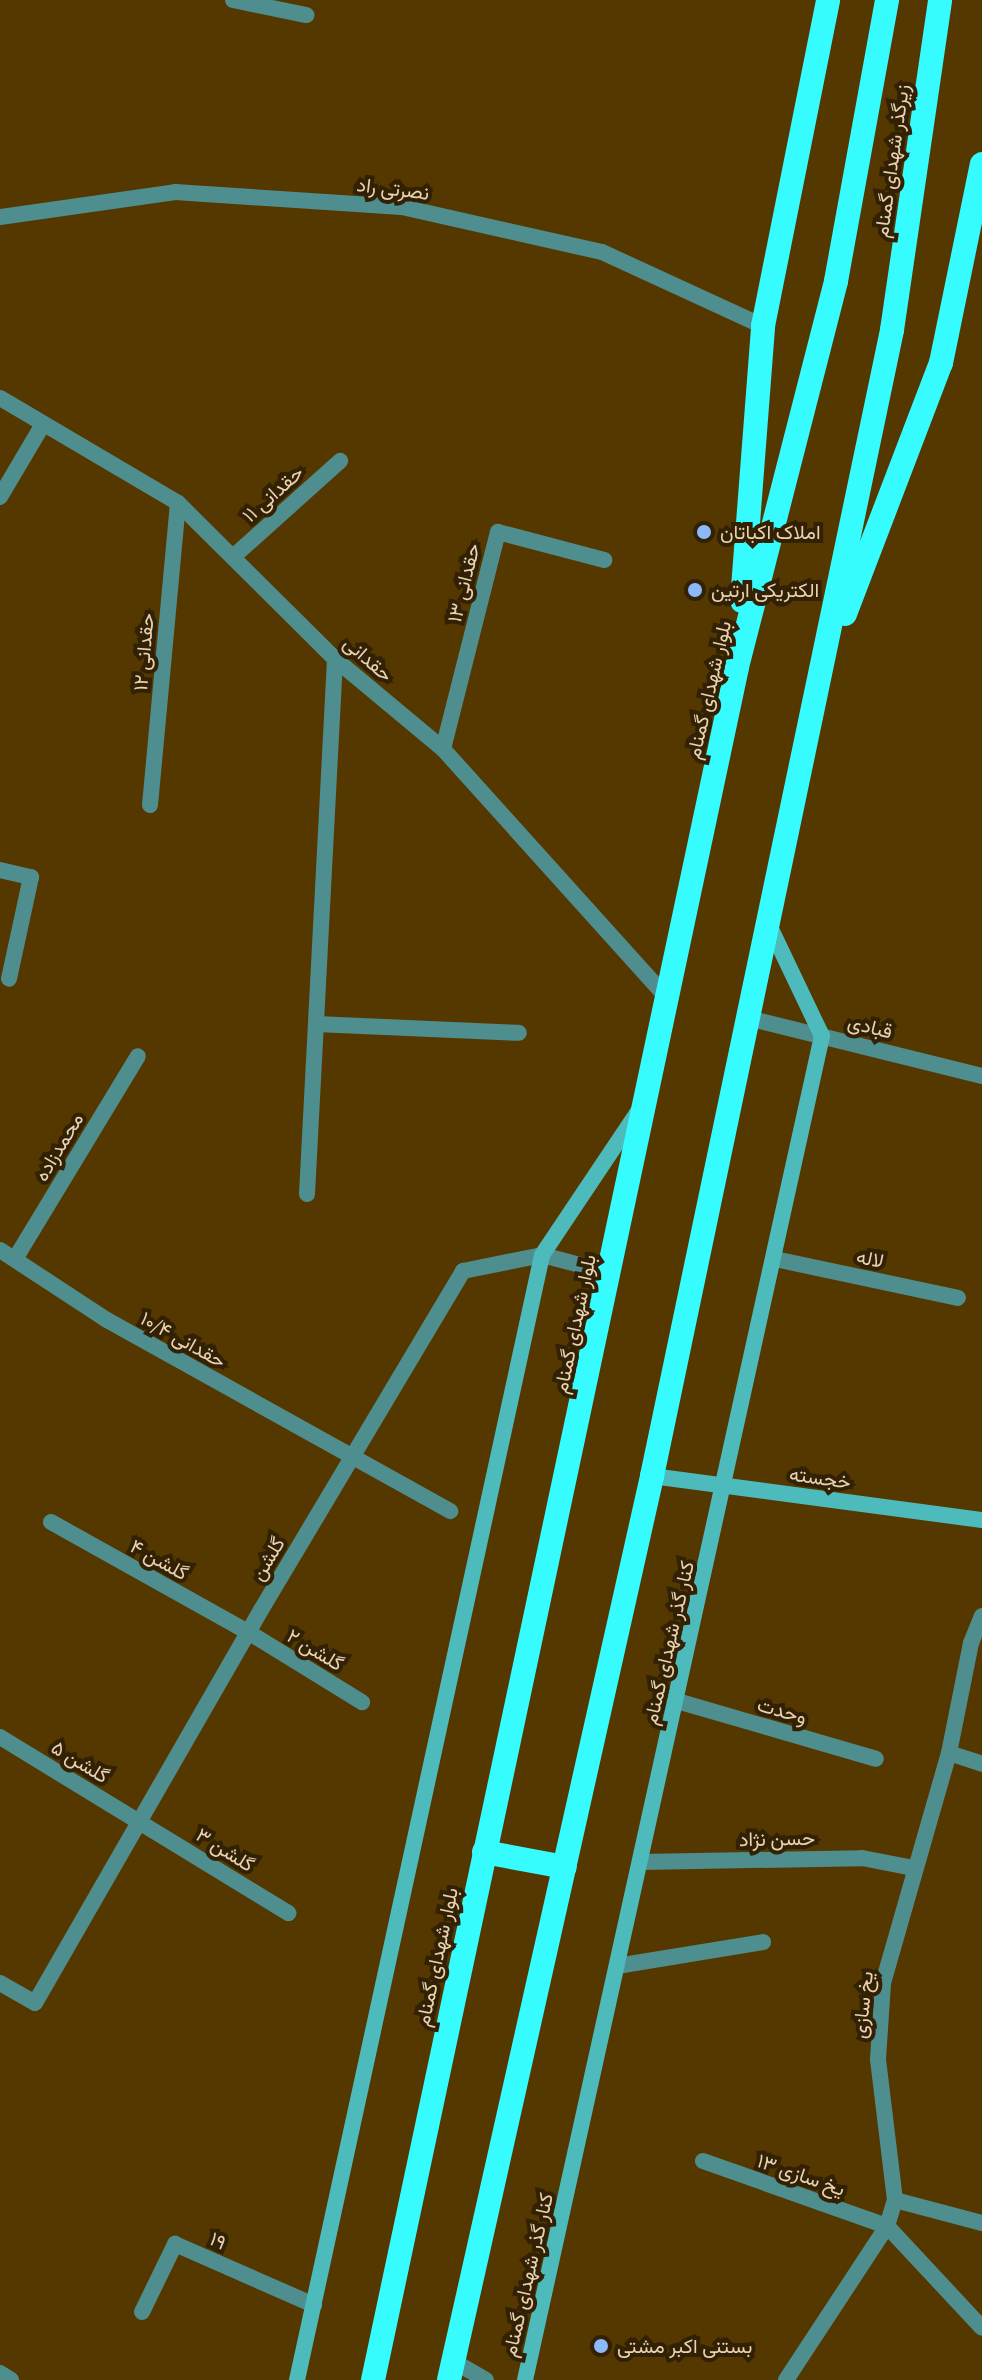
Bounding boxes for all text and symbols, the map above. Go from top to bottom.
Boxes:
street label: زیرگذر شهدای گمنام [869,83,915,239]
street label: نصرتی راد [355,173,431,205]
street label: حقدانی ۱۱ [238,460,308,528]
place label: املاک اکباتان [720,520,821,544]
marker: املاک اکباتان [695,523,713,541]
street label: حقدانی ۱۳ [443,541,485,625]
place label: الکتریکی ارتین [711,578,819,602]
marker: الکتریکی ارتین [686,581,704,599]
street label: حقدانی ۱۲ [129,612,159,692]
street label: بلوار شهدای گمنام [681,618,737,762]
street label: حقدانی [339,631,397,687]
street label: قبادی [845,1010,895,1044]
street label: محمدزاده [29,1109,89,1185]
street label: لاله [854,1244,886,1274]
street label: بلوار شهدای گمنام [549,1252,601,1396]
street label: حقدانی ۱۰/۴ [136,1307,230,1373]
street label: خجسته [788,1462,852,1494]
street label: گلشن [246,1533,290,1585]
street label: گلشن ۴ [126,1534,192,1586]
street label: کنار گذر شهدای گمنام [638,1559,700,1727]
street label: گلشن ۲ [282,1624,348,1676]
street label: وحدت [754,1693,810,1729]
street label: گلشن ۵ [47,1735,113,1789]
street label: گلشن ۳ [191,1823,259,1877]
street label: حسن نژاد [739,1826,815,1852]
street label: بلوار شهدای گمنام [411,1885,463,2029]
street label: یخ سازی [848,1970,878,2040]
street label: یخ سازی ۱۳ [754,2149,848,2201]
street label: کنار گذر شهدای گمنام [497,2191,559,2359]
street label: ۱۹ [206,2227,230,2255]
place label: بستنی اکبر مشتی [617,2334,752,2358]
marker: بستنی اکبر مشتی [592,2337,610,2355]

